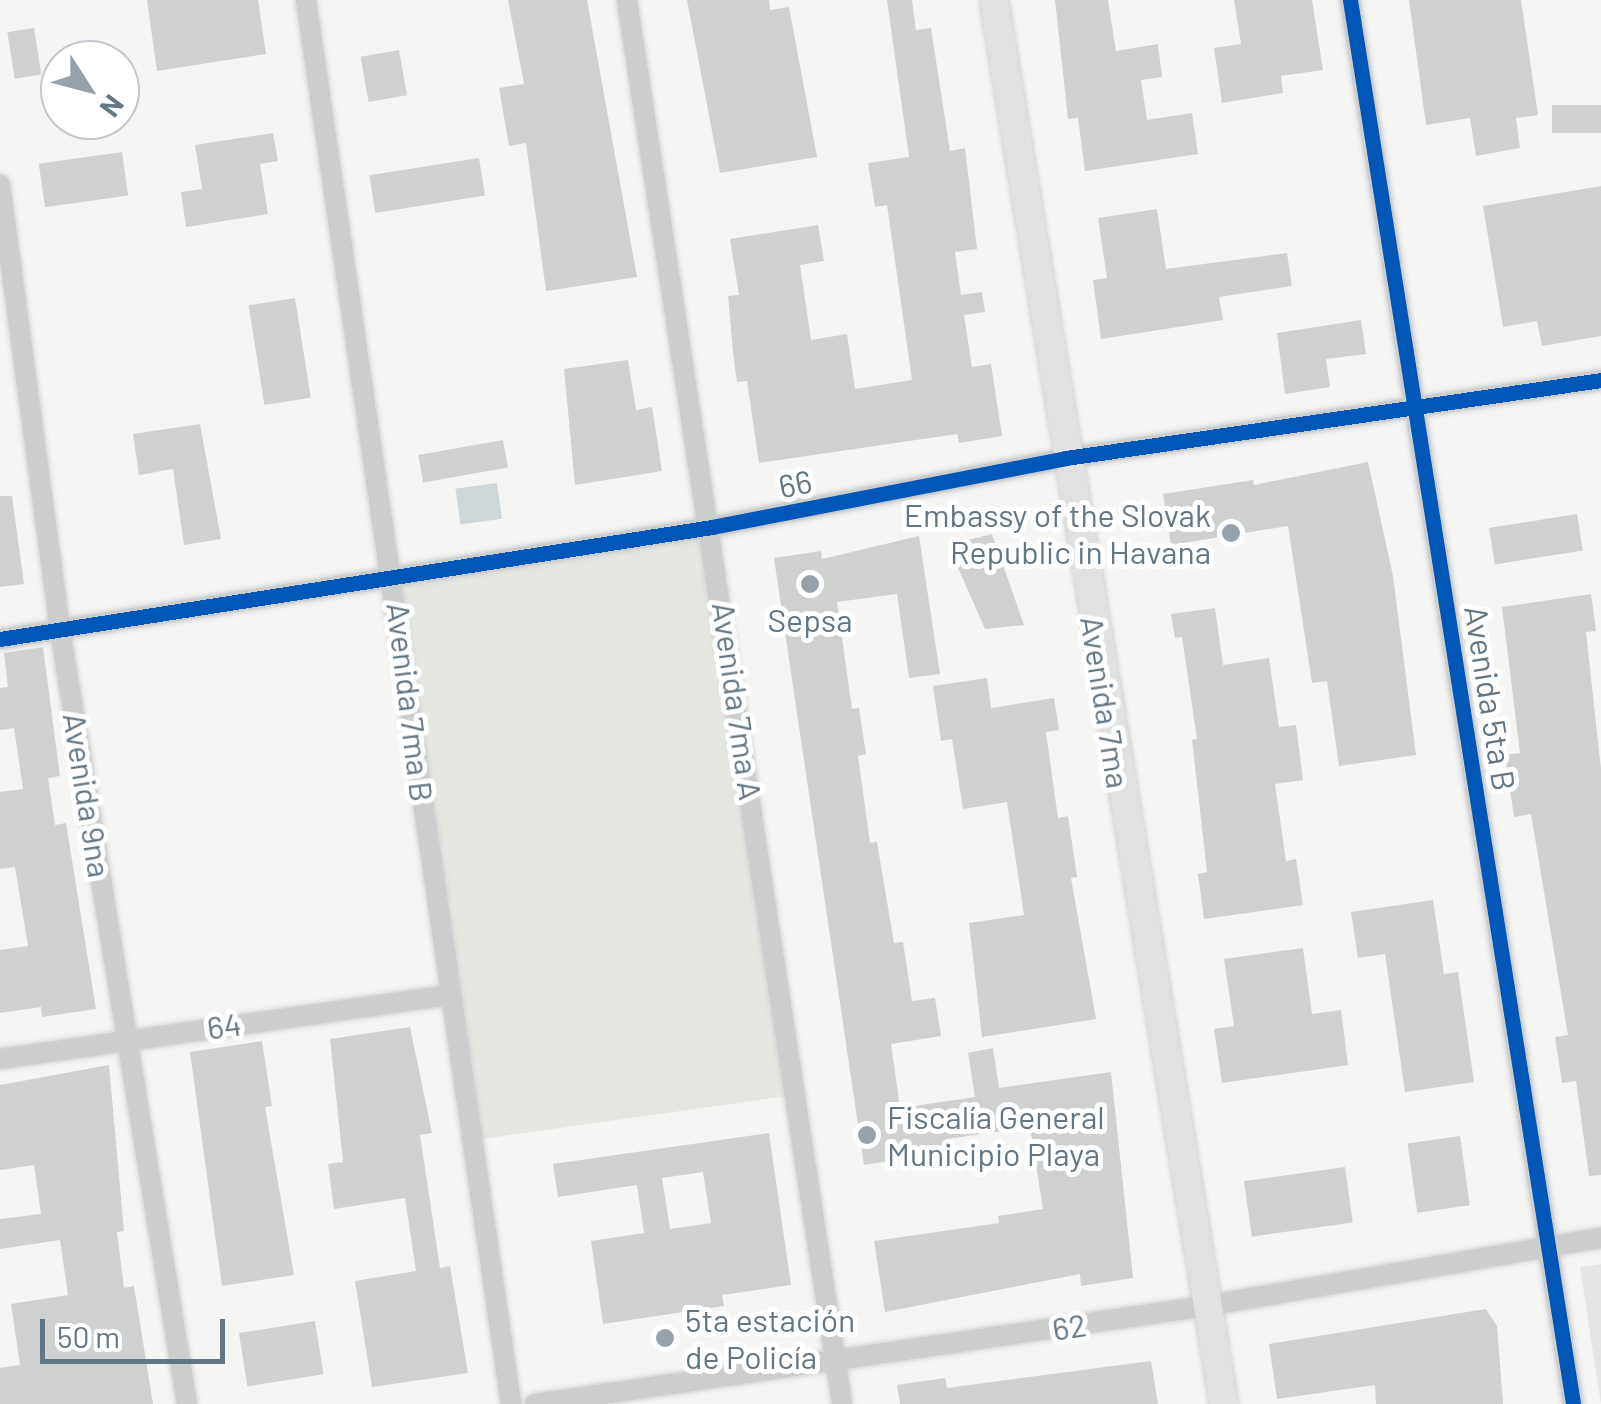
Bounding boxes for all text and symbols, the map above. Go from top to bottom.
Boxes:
north arrow [40,40,140,140]
text: N [93,89,132,124]
street label: 66 [775,461,815,505]
place label: Embassy of the Slovak Republic in Havana [904,496,1211,571]
marker: Embassy of the Slovak Republic in Havana [1220,522,1242,544]
marker: Sepsa [799,573,821,595]
street label: Avenida 7ma A [705,599,771,803]
street label: Avenida 7ma B [380,600,442,804]
place label: Sepsa [767,600,853,638]
street label: Avenida 5ta B [1457,603,1525,793]
street label: Avenida 7ma [1073,613,1139,791]
street label: Avenida 9na [56,710,120,880]
street label: 64 [204,1004,244,1046]
place label: Fiscalía General Municipio Playa [887,1098,1105,1173]
marker: Fiscalía General Municipio Playa [856,1124,878,1146]
scale bar [45,1299,230,1361]
place label: 5ta estación de Policía [685,1301,855,1376]
street label: 62 [1049,1304,1089,1348]
text: 50 m [57,1318,120,1354]
marker: 5ta estación de Policía [654,1327,676,1349]

